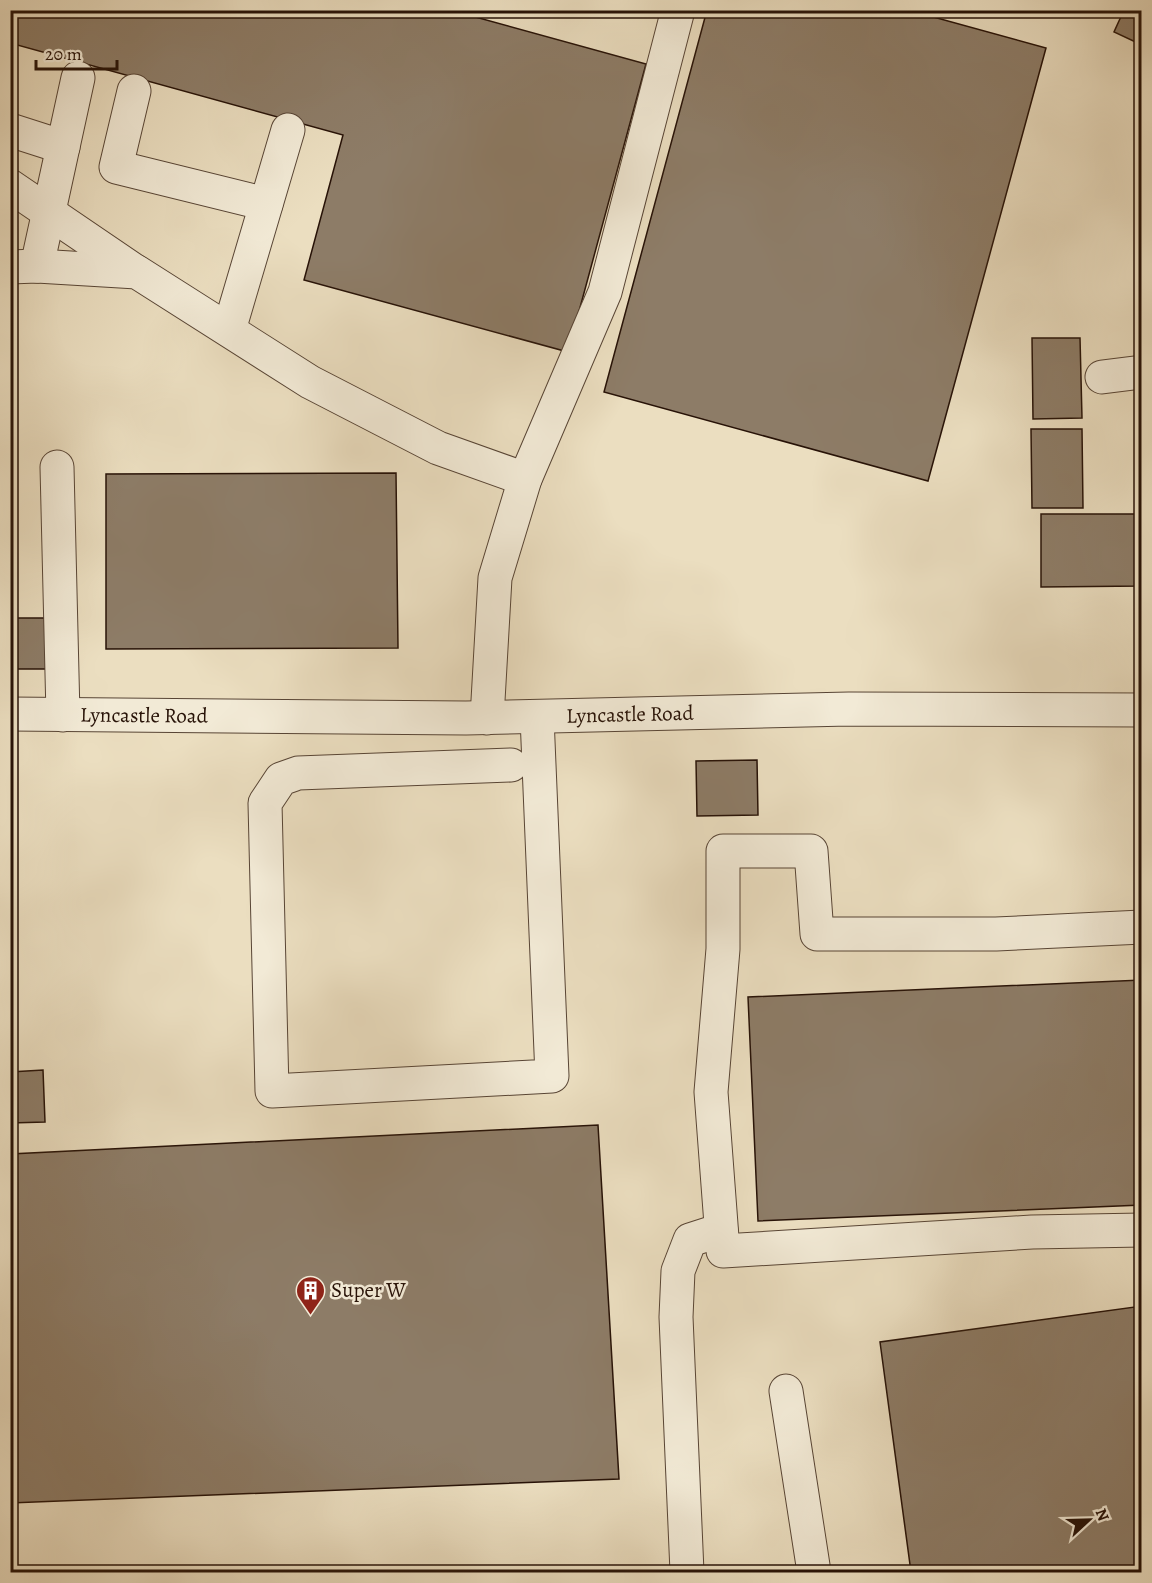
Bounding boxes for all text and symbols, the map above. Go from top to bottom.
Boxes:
scale bar [36,33,117,71]
text: 20 m [45,42,82,66]
street label: Lyncastle Road [566,699,695,730]
street label: Lyncastle Road [80,701,209,730]
building icon: Super W [294,1274,326,1316]
place label: Super W [331,1276,406,1304]
north arrow [1059,1490,1119,1550]
text: N [1090,1505,1114,1525]

